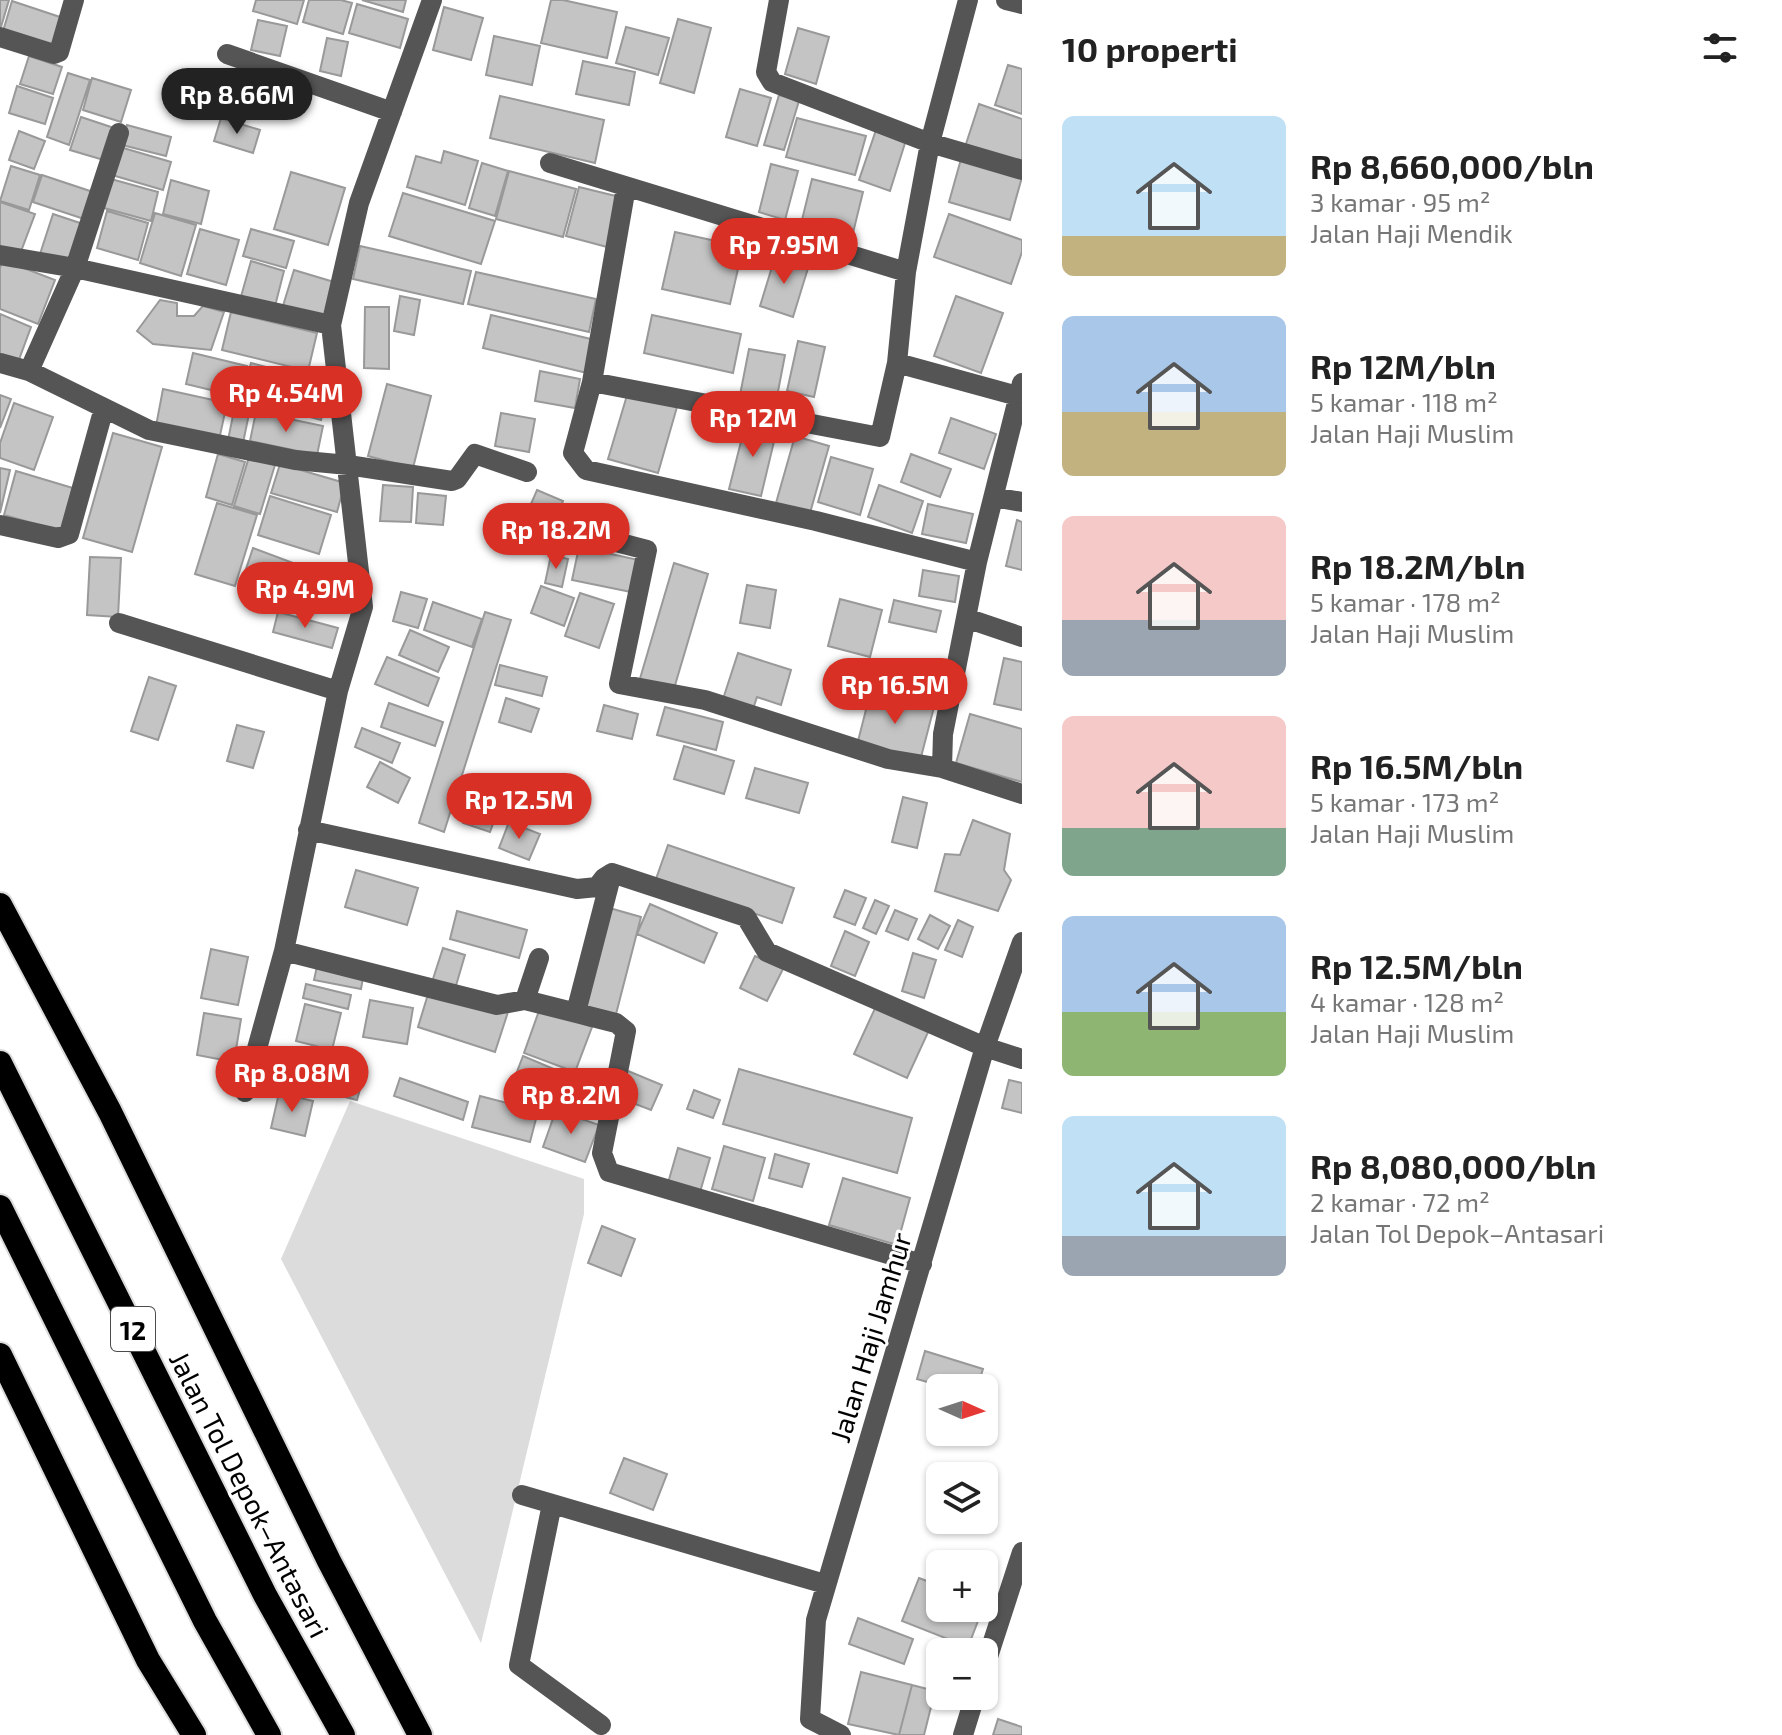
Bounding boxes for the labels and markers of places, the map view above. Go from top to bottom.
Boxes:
pin: Rp 8.66M [154,68,320,136]
pin: Rp 7.95M [701,218,867,286]
pin: Rp 4.54M [203,366,369,434]
pin: Rp 12M [688,391,818,459]
pin: Rp 18.2M [473,503,639,571]
pin: Rp 4.9M [231,562,379,630]
pin: Rp 16.5M [812,658,978,726]
pin: Rp 12.5M [436,773,602,841]
pin: Rp 8.08M [209,1046,375,1114]
pin: Rp 8.2M [497,1068,645,1136]

